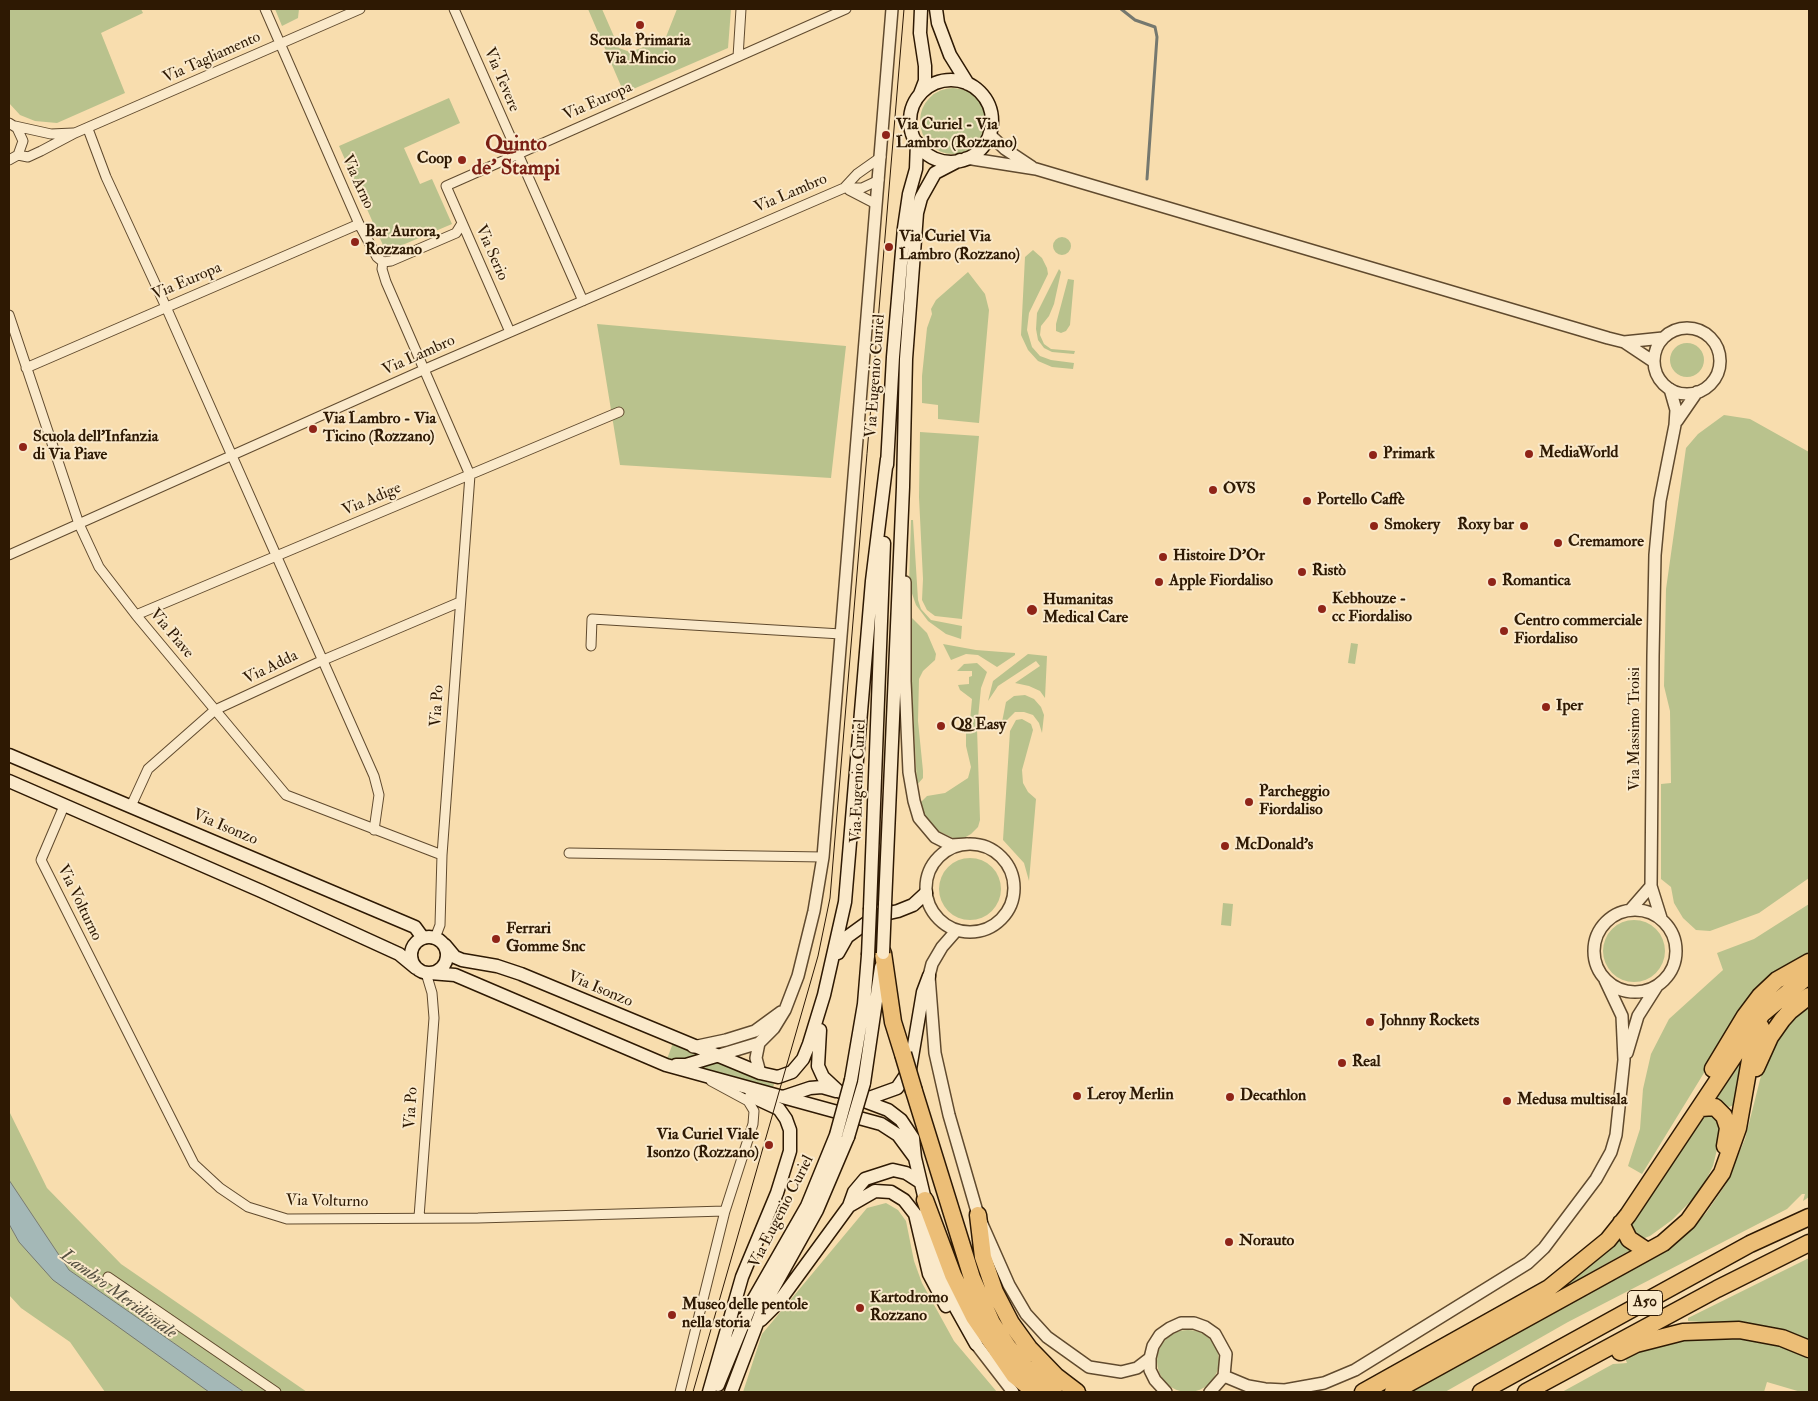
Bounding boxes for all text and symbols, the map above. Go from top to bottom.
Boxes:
marker: Scuola Primaria Via Mincio [634,19,646,31]
street label: Via Tagliamento [160,28,264,88]
place label: Scuola Primaria Via Mincio [590,32,690,70]
street label: Via Tevere [479,45,523,115]
street label: Via Europa [561,78,635,126]
place label: Via Curiel - Via Lambro (Rozzano) [896,116,1017,154]
marker: Via Curiel - Via Lambro (Rozzano) [880,129,892,141]
district label: Quinto de' Stampi [472,132,560,182]
place label: Coop [417,150,452,170]
street label: Via Arno [337,152,377,212]
marker: Coop [456,154,468,166]
street label: Via Lambro [752,170,830,218]
street label: Via Serio [470,222,512,284]
place label: Bar Aurora, Rozzano [365,223,440,261]
place label: Via Curiel Via Lambro (Rozzano) [899,228,1020,266]
marker: Bar Aurora, Rozzano [349,236,361,248]
marker: Via Curiel Via Lambro (Rozzano) [883,241,895,253]
street label: Via Europa [149,259,225,305]
street label: Via Eugenio Curiel [862,313,890,439]
street label: Via Lambro [380,331,458,381]
place label: Via Lambro - Via Ticino (Rozzano) [323,410,436,448]
marker: Via Lambro - Via Ticino (Rozzano) [307,423,319,435]
place label: Scuola dell'Infanzia di Via Piave [33,428,158,466]
marker: Scuola dell'Infanzia di Via Piave [17,441,29,453]
place label: MediaWorld [1539,444,1618,464]
place label: Primark [1383,445,1435,465]
marker: MediaWorld [1523,448,1535,460]
marker: Primark [1367,449,1379,461]
street label: Via Adige [340,479,404,521]
place label: OVS [1223,480,1256,500]
marker: OVS [1207,484,1219,496]
place label: Portello Caffè [1317,491,1405,511]
marker: Portello Caffè [1301,495,1313,507]
place label: Smokery [1384,516,1440,536]
place label: Roxy bar [1457,516,1514,536]
marker: Smokery [1368,520,1380,532]
marker: Roxy bar [1518,520,1530,532]
place label: Cremamore [1568,533,1644,553]
marker: Cremamore [1552,537,1564,549]
place label: Histoire D'Or [1173,547,1265,567]
marker: Histoire D'Or [1157,551,1169,563]
place label: Ristò [1312,562,1346,582]
marker: Ristò [1296,566,1308,578]
place label: Apple Fiordaliso [1169,572,1273,592]
place label: Romantica [1502,572,1571,592]
marker: Apple Fiordaliso [1153,576,1165,588]
marker: Romantica [1486,576,1498,588]
place label: Kebhouze - cc Fiordaliso [1332,590,1412,628]
place label: Humanitas Medical Care [1043,591,1128,629]
marker: Humanitas Medical Care [1025,603,1039,617]
marker: Kebhouze - cc Fiordaliso [1316,603,1328,615]
street label: Via Piave [145,605,197,663]
place label: Centro commerciale Fiordaliso [1514,612,1642,650]
marker: Centro commerciale Fiordaliso [1498,625,1510,637]
street label: Via Adda [241,647,301,689]
street label: Via Massimo Troisi [1626,667,1646,791]
street label: Via Po [427,684,449,728]
place label: Iper [1556,697,1583,717]
marker: Iper [1540,701,1552,713]
place label: Q8 Easy [951,716,1006,736]
street label: Via Eugenio Curiel [847,719,871,843]
marker: Q8 Easy [935,720,947,732]
place label: Parcheggio Fiordaliso [1259,783,1330,821]
marker: Parcheggio Fiordaliso [1243,796,1255,808]
street label: Via Isonzo [190,806,260,850]
place label: McDonald's [1235,836,1313,856]
marker: McDonald's [1219,840,1231,852]
street label: Via Volturno [52,862,106,944]
place label: Ferrari Gomme Snc [506,920,586,958]
marker: Ferrari Gomme Snc [490,933,502,945]
street label: Via Isonzo [565,968,635,1012]
place label: Johnny Rockets [1380,1012,1479,1032]
marker: Johnny Rockets [1364,1016,1376,1028]
place label: Real [1352,1053,1381,1073]
marker: Real [1336,1057,1348,1069]
street label: Via Po [401,1086,423,1130]
place label: Leroy Merlin [1087,1086,1174,1106]
place label: Decathlon [1240,1087,1306,1107]
marker: Leroy Merlin [1071,1090,1083,1102]
marker: Decathlon [1224,1091,1236,1103]
place label: Medusa multisala [1517,1091,1627,1111]
marker: Medusa multisala [1501,1095,1513,1107]
place label: Via Curiel Viale Isonzo (Rozzano) [647,1126,759,1164]
marker: Via Curiel Viale Isonzo (Rozzano) [763,1139,775,1151]
street label: Via Eugenio Curiel [745,1152,819,1272]
street label: Via Volturno [286,1192,368,1212]
place label: Norauto [1239,1232,1294,1252]
marker: Norauto [1223,1236,1235,1248]
water label: Lambro Meridionale [56,1246,180,1344]
place label: Kartodromo Rozzano [870,1289,948,1327]
road number: A50 [1628,1290,1662,1316]
place label: Museo delle pentole nella storia [682,1296,808,1334]
marker: Kartodromo Rozzano [854,1302,866,1314]
marker: Museo delle pentole nella storia [666,1309,678,1321]

